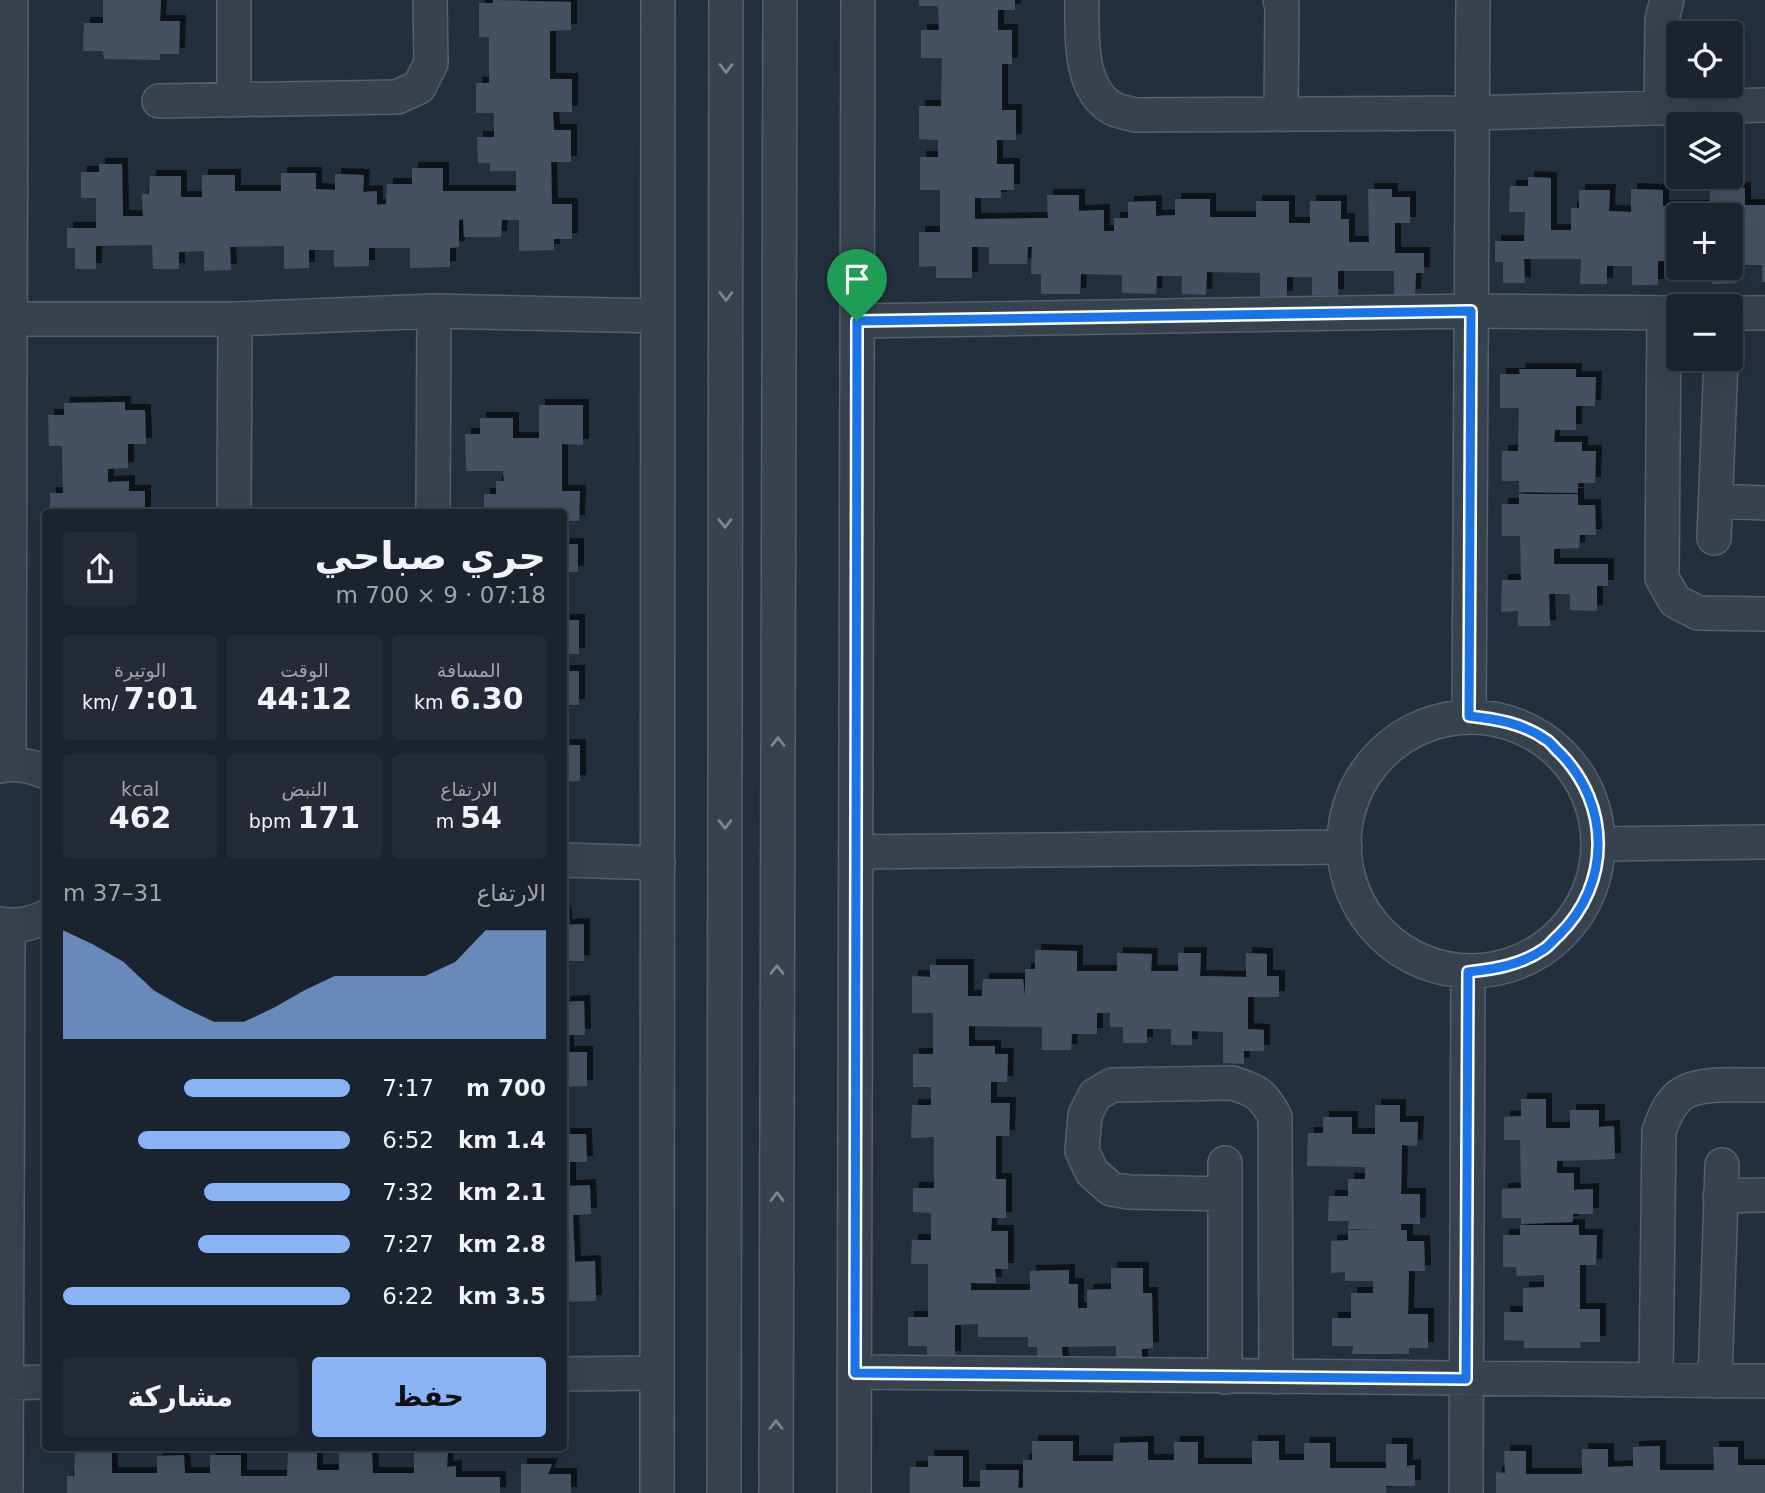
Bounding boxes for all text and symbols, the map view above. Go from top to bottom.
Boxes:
map controls [1666,21,1743,371]
button: locate [1666,21,1743,98]
one-way arrow [718,63,734,74]
button: layers [1666,112,1743,189]
button: + [1666,203,1743,280]
pin [827,249,887,321]
icon: arrive [838,260,876,298]
one-way arrow [718,291,734,301]
button: − [1666,294,1743,371]
one-way arrow [717,518,733,529]
button: share [63,532,137,606]
text: جري صباحي [315,534,546,578]
text: 07:18 · 9 × 700 m [336,582,546,608]
text: الوتيرة [114,659,166,681]
text: الوقت [280,659,329,681]
text: المسافة [437,659,501,681]
text: 7:01 [124,681,198,716]
text: 44:12 [257,681,352,716]
text: 6.30 [450,681,524,716]
text: /km [82,691,124,713]
text: km [414,691,450,713]
one-way arrow [770,737,786,747]
text: kcal [121,778,159,800]
text: النبض [282,778,327,800]
text: الارتفاع [440,778,498,800]
text: 462 [109,800,171,835]
text: 171 [298,800,360,835]
text: 54 [460,800,502,835]
text: bpm [249,810,298,832]
text: m [436,810,460,832]
one-way arrow [717,819,733,830]
text: 31–37 m [63,880,163,906]
text: الارتفاع [477,880,546,906]
one-way arrow [769,964,785,975]
text: 7:17 [382,1075,434,1101]
text: 700 m [466,1075,546,1101]
text: 6:52 [382,1127,434,1153]
text: 1.4 km [458,1127,546,1153]
text: 7:32 [382,1179,434,1205]
text: 2.1 km [458,1179,546,1205]
one-way arrow [769,1192,785,1202]
text: 7:27 [382,1231,434,1257]
text: 2.8 km [458,1231,546,1257]
text: 6:22 [382,1283,434,1309]
text: 3.5 km [458,1283,546,1309]
button: مشاركة [63,1357,298,1437]
button: حفظ [312,1357,546,1437]
one-way arrow [768,1419,784,1430]

